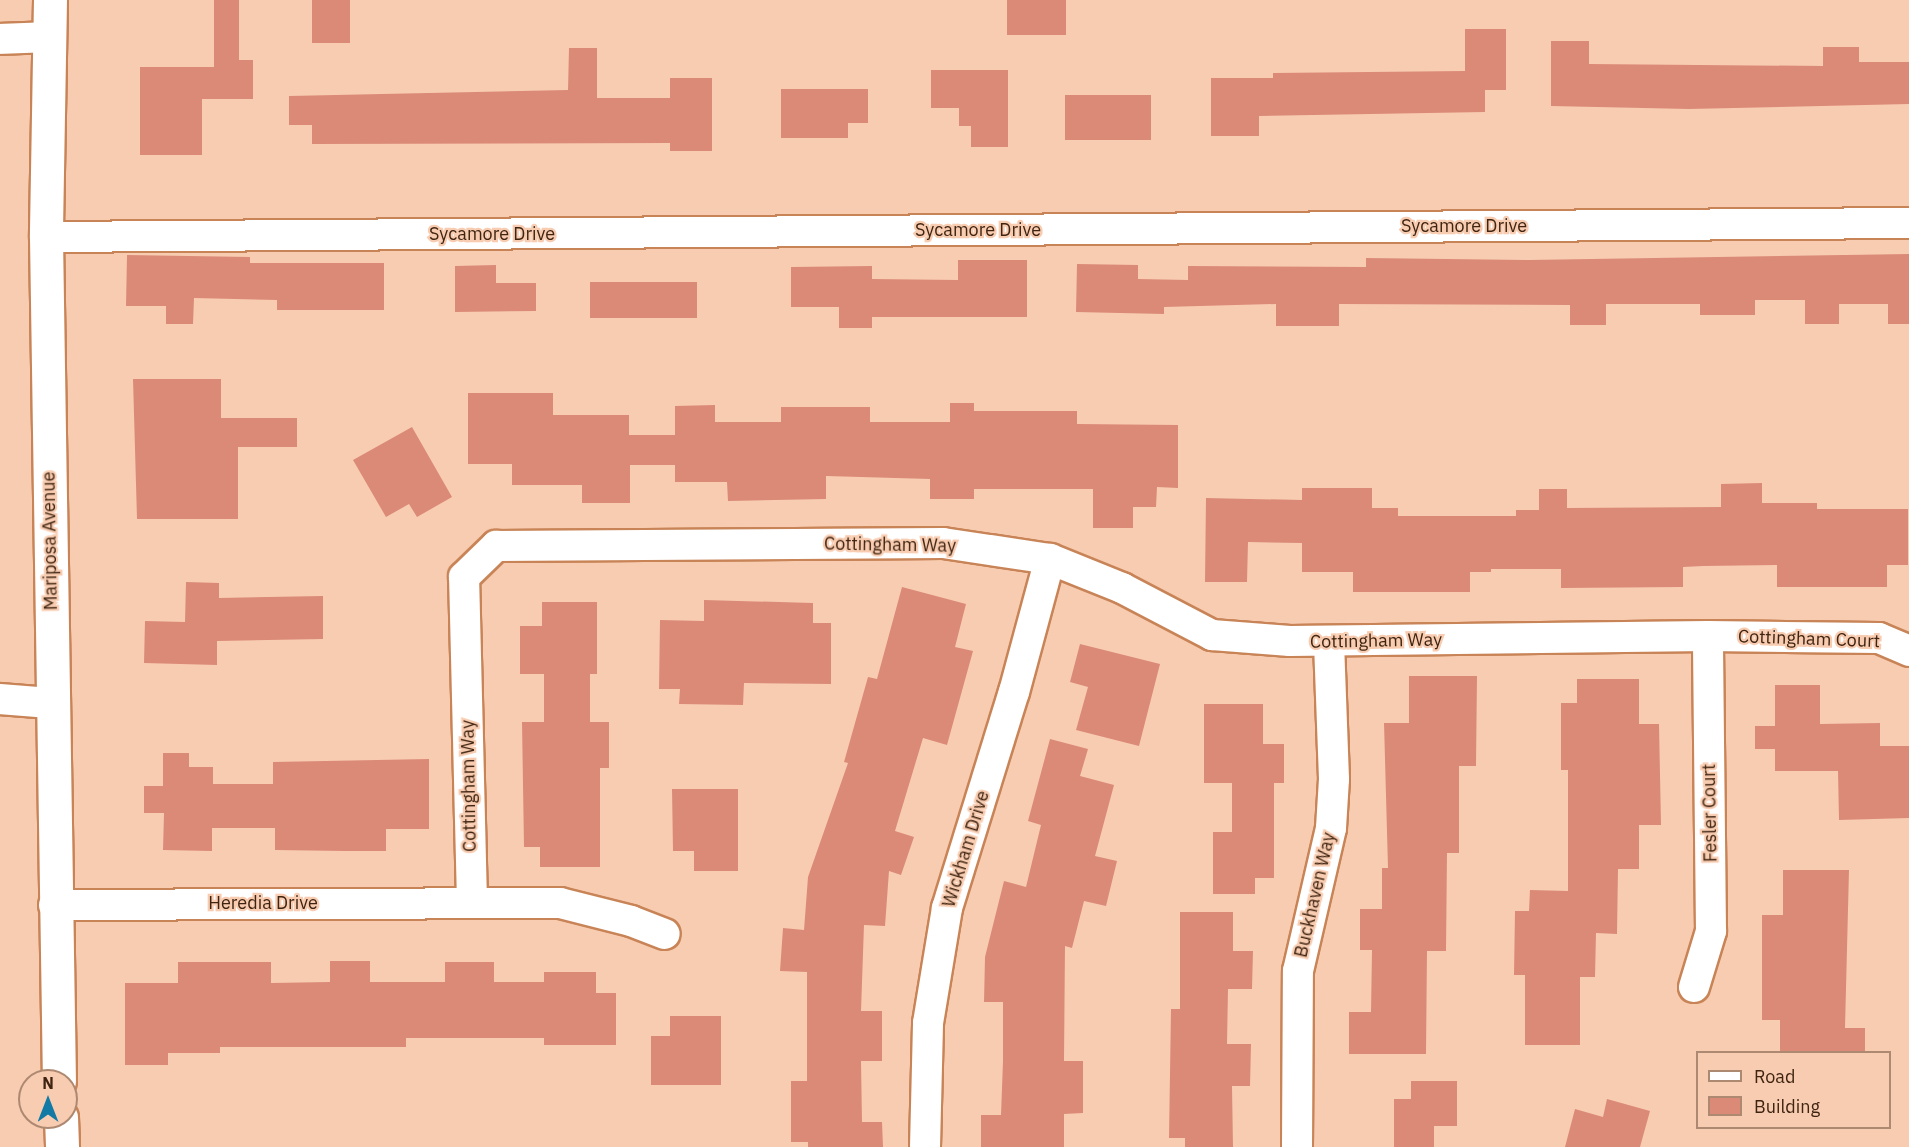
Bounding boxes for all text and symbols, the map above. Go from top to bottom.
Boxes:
street label: Sycamore Drive [1401,215,1527,237]
street label: Sycamore Drive [915,219,1041,241]
street label: Sycamore Drive [429,223,555,245]
street label: Mariposa Avenue [38,472,62,610]
street label: Cottingham Way [824,533,956,557]
street label: Cottingham Court [1738,626,1880,652]
street label: Cottingham Way [1310,629,1442,653]
street label: Cottingham Way [457,720,481,852]
street label: Fesler Court [1698,764,1722,862]
street label: Wickham Drive [938,788,994,910]
street label: Buckhaven Way [1290,830,1340,960]
street label: Heredia Drive [208,892,318,914]
legend [1696,1051,1891,1129]
text: Road [1754,1065,1795,1088]
north arrow [18,1069,78,1129]
text: N [42,1073,54,1093]
text: Building [1754,1095,1820,1118]

